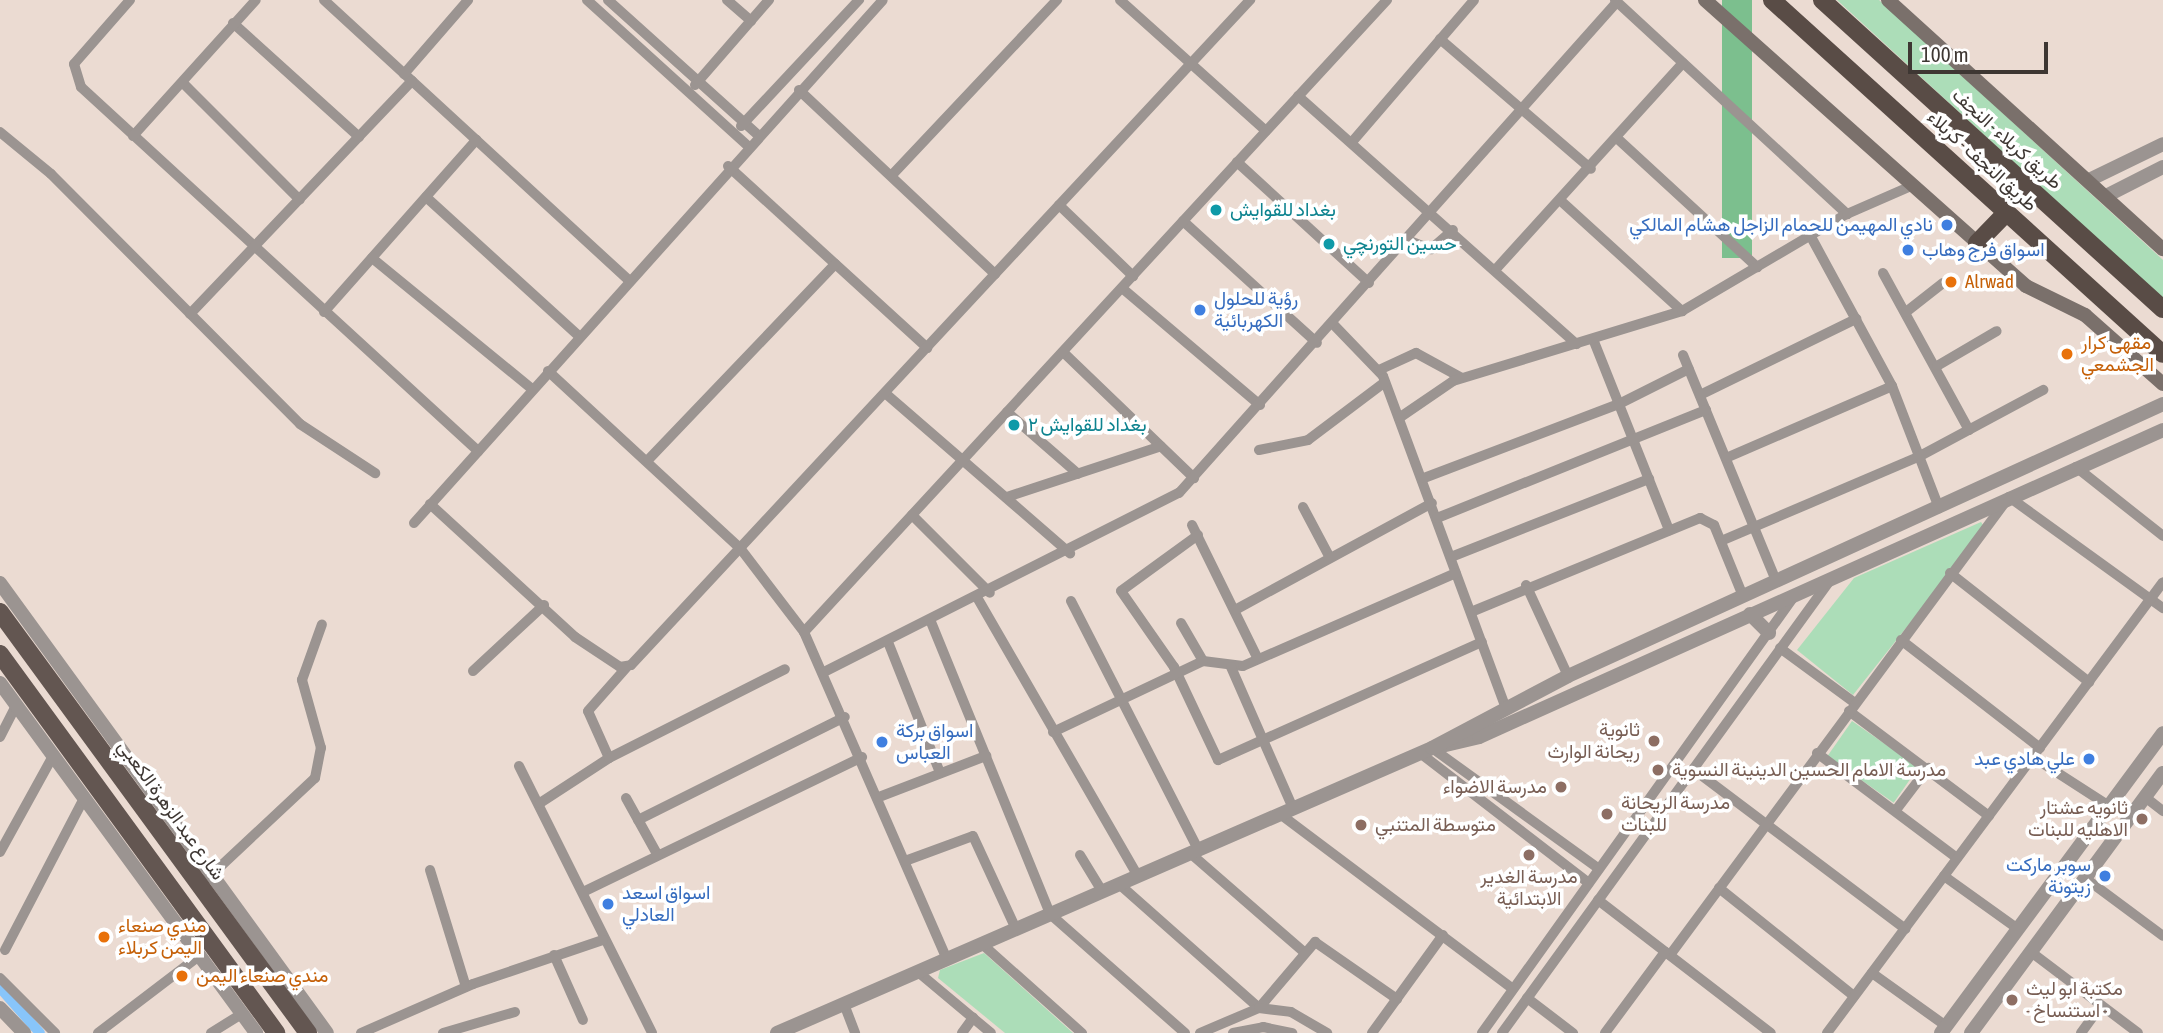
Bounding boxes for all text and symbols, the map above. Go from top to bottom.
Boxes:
scale bar [1911,28,2051,72]
text: 100 m [1921,42,1969,66]
street label: طريق كربلاء - النجف [1947,84,2067,194]
street label: طريق النجف - كربلاء [1922,106,2042,216]
place label: بغداد للقوايش [1230,199,1336,221]
marker: بغداد للقوايش [1208,202,1224,218]
place label: نادي المهيمن للحمام الزاجل هشام المالكي [1629,214,1933,236]
marker: نادي المهيمن للحمام الزاجل هشام المالكي [1939,217,1955,233]
place label: حسين التورنچي [1343,233,1457,255]
marker: حسين التورنچي [1321,236,1337,252]
place label: اسواق فرج وهاب [1922,239,2045,261]
marker: اسواق فرج وهاب [1900,242,1916,258]
place label: Alrwad [1965,271,2014,293]
marker: Alrwad [1943,274,1959,290]
place label: رؤية للحلول الكهربائية [1214,288,1298,332]
marker: رؤية للحلول الكهربائية [1192,302,1208,318]
place label: مقهى كرار الجشمعي [2081,332,2154,376]
marker: مقهى كرار الجشمعي [2059,346,2075,362]
place label: بغداد للقوايش ٢ [1028,414,1146,436]
marker: بغداد للقوايش ٢ [1006,417,1022,433]
place label: ثانوية ريحانة الوارث [1547,719,1640,763]
place label: اسواق بركة العباس [896,720,973,764]
marker: ثانوية ريحانة الوارث [1646,733,1662,749]
marker: اسواق بركة العباس [874,734,890,750]
street label: شارع عبد الزهرة الكعبي [113,736,229,884]
place label: علي هادي عبد [1974,748,2075,770]
marker: علي هادي عبد [2081,751,2097,767]
place label: مدرسة الامام الحسين الدينينة النسوية [1672,759,1946,781]
marker: مدرسة الامام الحسين الدينينة النسوية [1650,762,1666,778]
place label: مدرسة الاضواء [1443,776,1547,798]
marker: مدرسة الاضواء [1553,779,1569,795]
place label: مدرسة الريحانة للبنات [1621,792,1730,836]
place label: ثانويه عشتار الاهليه للبنات [2028,797,2128,841]
marker: مدرسة الريحانة للبنات [1599,806,1615,822]
marker: ثانويه عشتار الاهليه للبنات [2134,811,2150,827]
place label: متوسطة المتنبي [1375,814,1496,836]
marker: متوسطة المتنبي [1353,817,1369,833]
marker: مدرسة الغدير الابتدائية [1521,847,1537,863]
place label: سوبر ماركت زيتونة [2006,854,2091,898]
place label: مدرسة الغدير الابتدائية [1480,866,1578,910]
marker: سوبر ماركت زيتونة [2097,868,2113,884]
place label: اسواق اسعد العادلي [622,882,710,926]
marker: اسواق اسعد العادلي [600,896,616,912]
place label: مندي صنعاء اليمن كربلاء [118,915,206,959]
marker: مندي صنعاء اليمن كربلاء [96,929,112,945]
place label: مندي صنعاء اليمن [196,965,328,987]
marker: مندي صنعاء اليمن [174,968,190,984]
place label: مكتبة ابو ليث - استنساخ - [2026,978,2123,1022]
marker: مكتبة ابو ليث - استنساخ - [2004,992,2020,1008]

